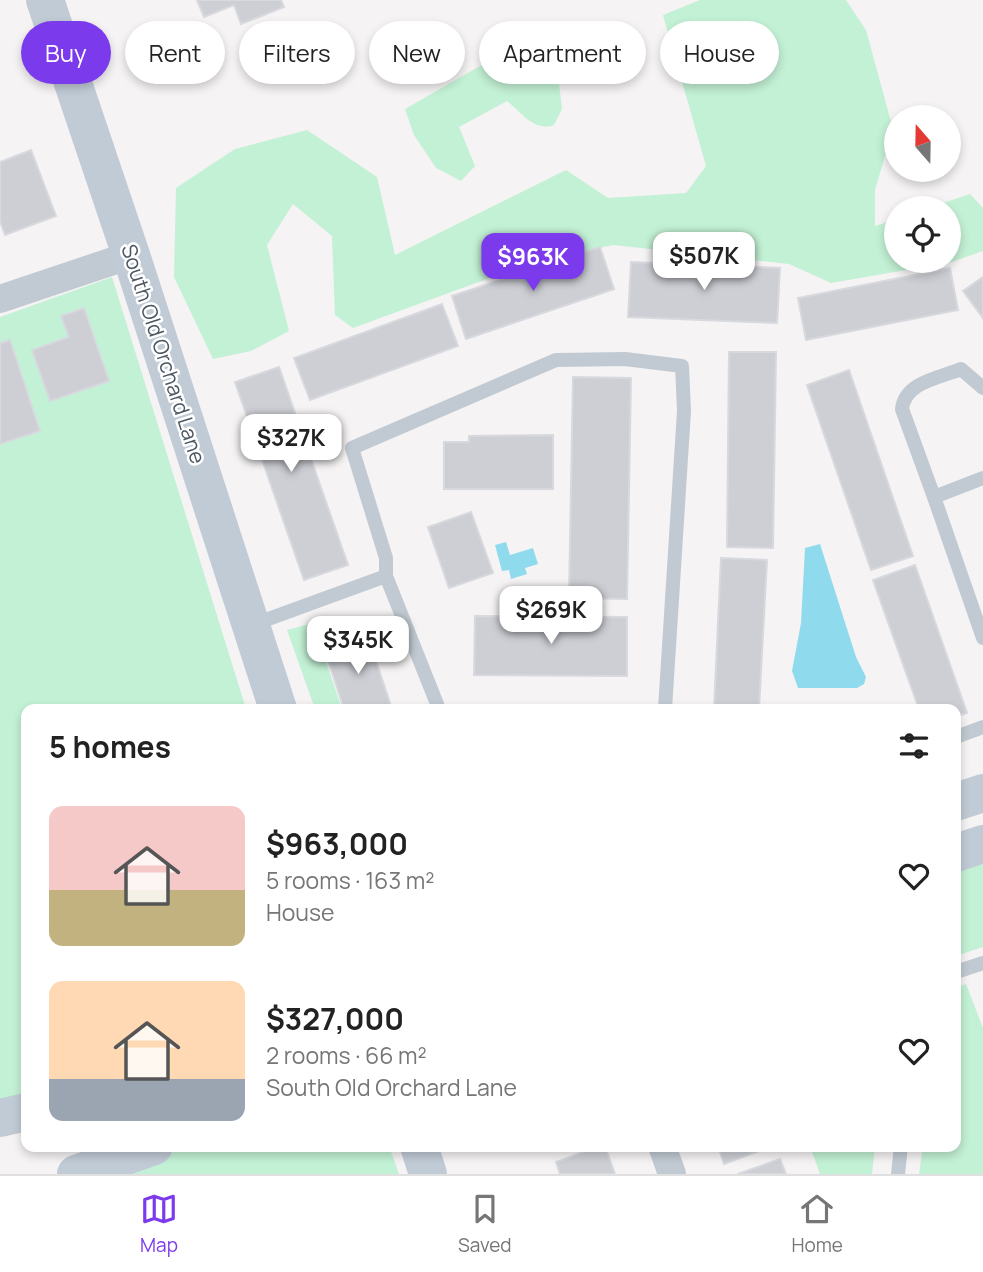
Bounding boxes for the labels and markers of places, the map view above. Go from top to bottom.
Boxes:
pin: $507K [655,232,753,292]
pin: $963K [484,233,582,293]
pin: $327K [242,414,340,474]
pin: $269K [502,586,600,646]
pin: $345K [309,616,407,676]

